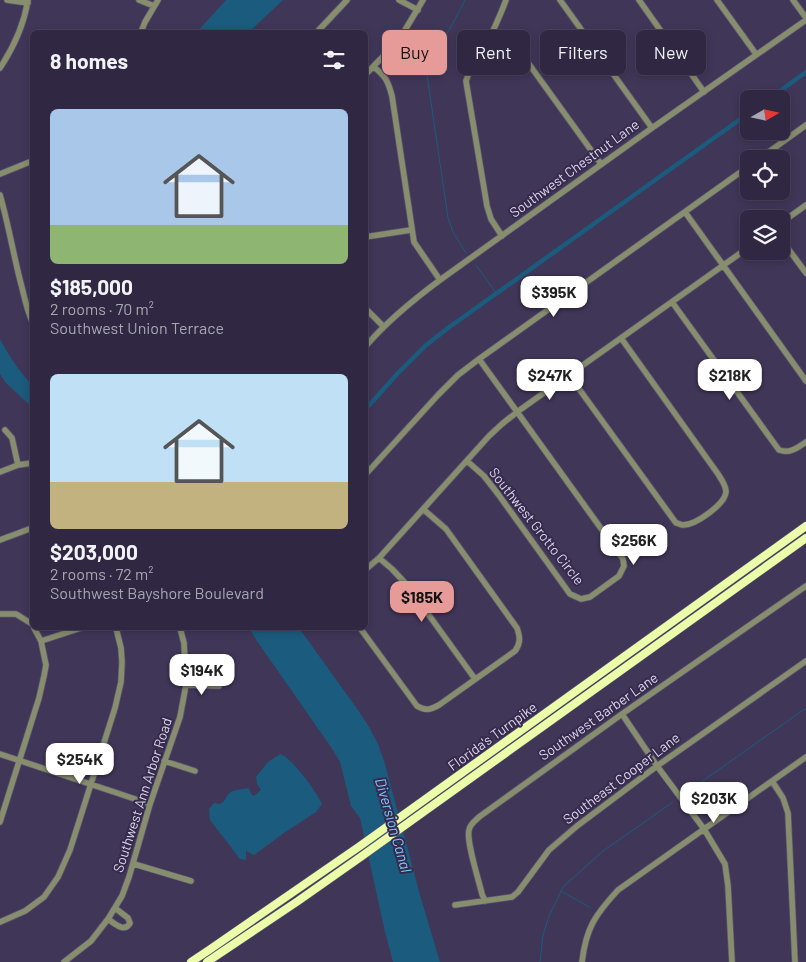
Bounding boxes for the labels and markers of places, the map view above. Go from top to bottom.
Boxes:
pin: $395K [519,276,589,318]
pin: $247K [515,358,585,401]
pin: $218K [695,358,765,401]
pin: $256K [599,524,669,566]
pin: $185K [387,580,457,623]
pin: $194K [167,654,237,696]
pin: $254K [45,742,115,785]
pin: $203K [679,782,749,824]

